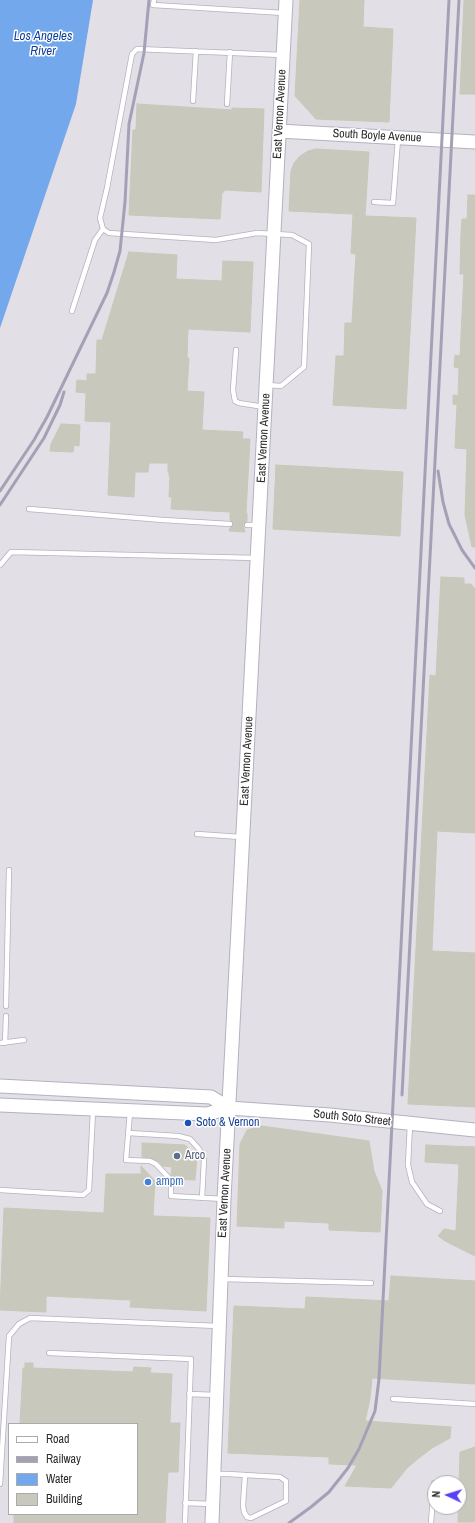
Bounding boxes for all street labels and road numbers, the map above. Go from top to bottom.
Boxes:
street label: East Vernon Avenue [270,69,290,159]
street label: South Boyle Avenue [332,126,422,146]
street label: East Vernon Avenue [254,393,274,483]
street label: East Vernon Avenue [237,716,257,806]
street label: South Soto Street [313,1107,391,1129]
street label: East Vernon Avenue [215,1148,235,1238]

